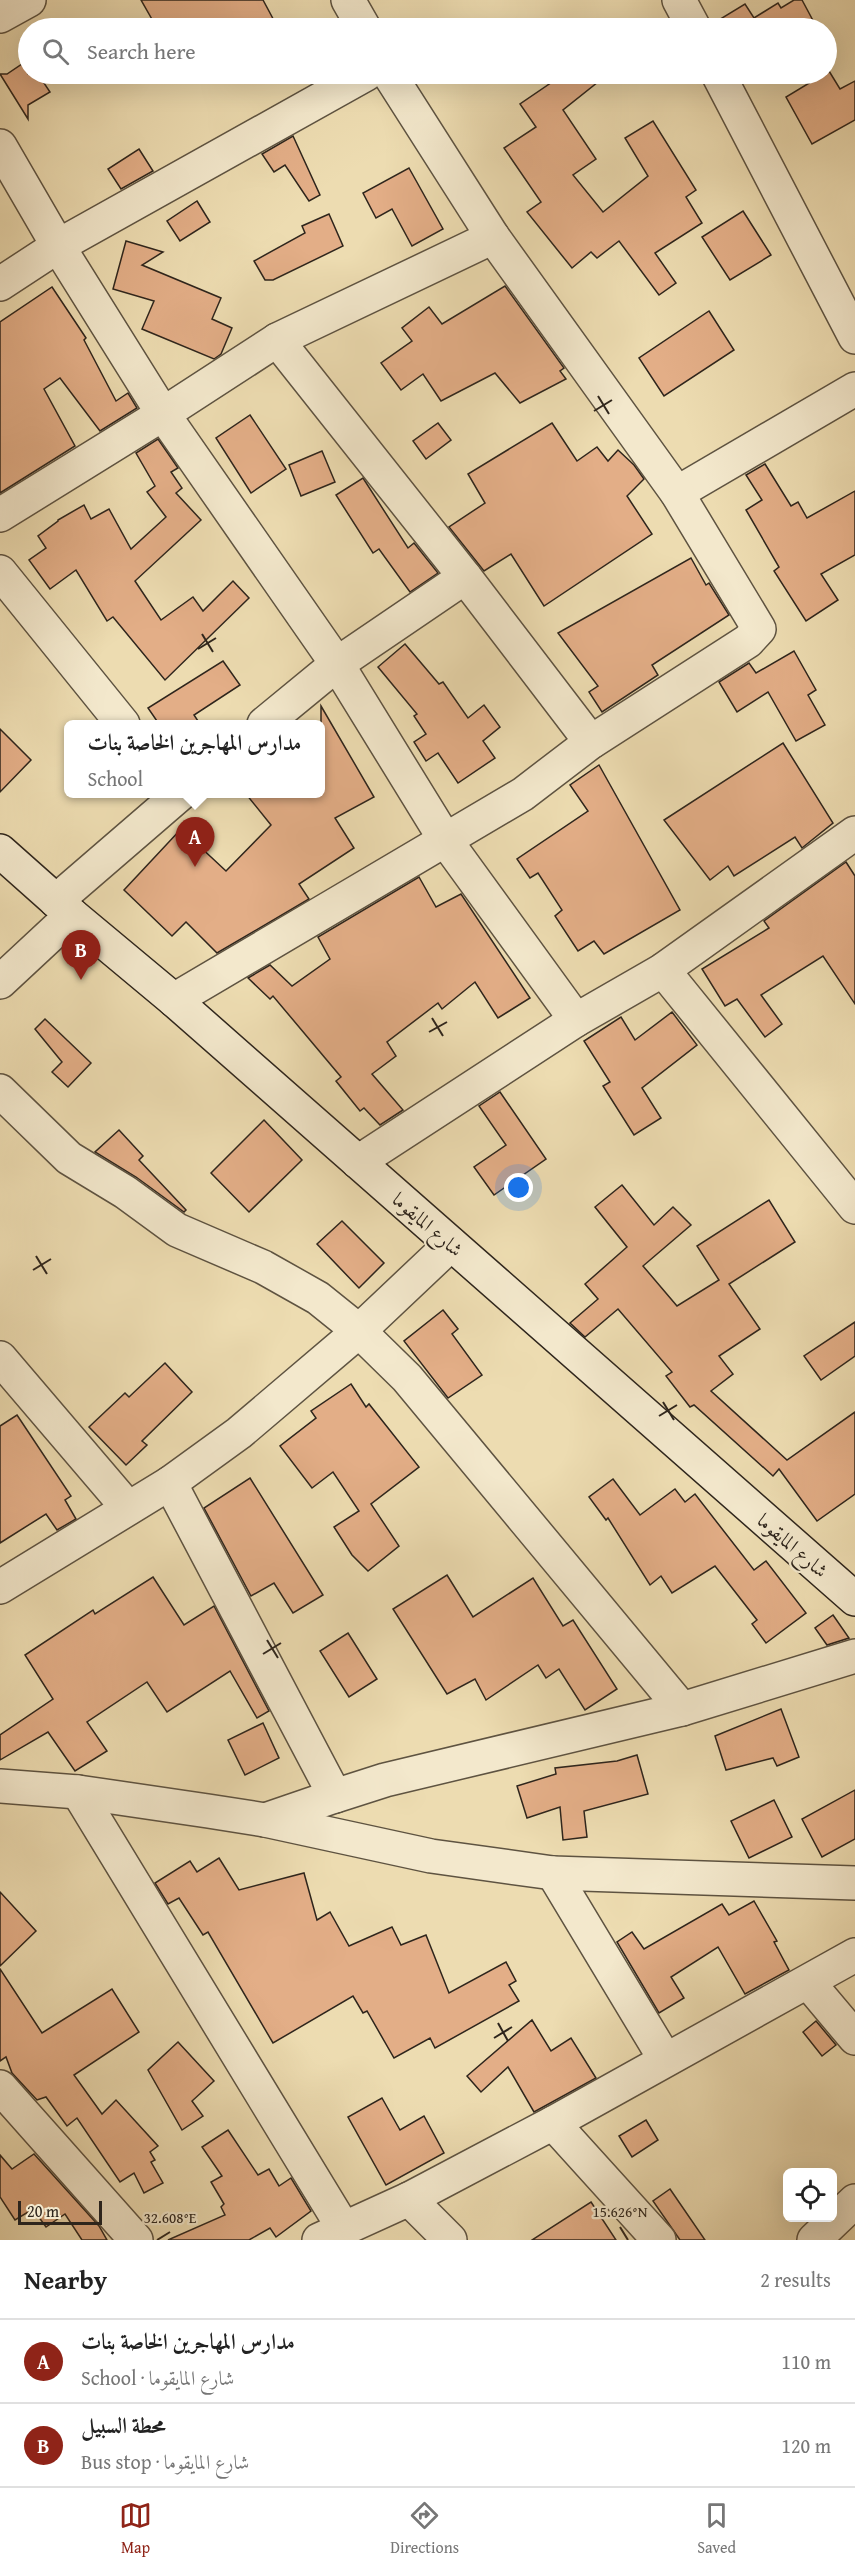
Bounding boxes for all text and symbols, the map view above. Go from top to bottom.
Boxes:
search box [18,18,837,84]
icon: search [39,35,72,68]
text: Search here [87,35,196,67]
popup [64,720,325,798]
text: مدارس المهاجرين الخاصة بنات [88,726,301,758]
text: School [88,764,143,793]
pin: A [176,818,214,867]
pin: B [62,930,100,980]
your location [504,1173,533,1202]
street label: شارع المايقوما [383,1185,470,1266]
street label: شارع المايقوما [748,1506,835,1587]
map controls [783,2168,837,2222]
button: locate [783,2168,837,2222]
scale bar [18,2198,102,2226]
text: 20 m [27,2199,59,2223]
text: 15.626°N [593,2201,648,2222]
text: 32.608°E [144,2207,197,2228]
text: Nearby [24,2260,107,2299]
text: 2 results [760,2265,831,2294]
text: مدارس المهاجرين الخاصة بنات [81,2325,295,2357]
text: A [37,2347,50,2376]
text: 110 m [781,2347,831,2376]
text: School · شارع المايقوما [81,2363,234,2392]
text: محطة السبيل [81,2409,166,2441]
text: B [37,2431,50,2460]
text: 120 m [781,2431,831,2460]
text: Bus stop · شارع المايقوما [81,2447,249,2476]
tab: Map [119,2499,152,2559]
tab: Directions [390,2499,459,2559]
tab: Saved [697,2499,736,2559]

